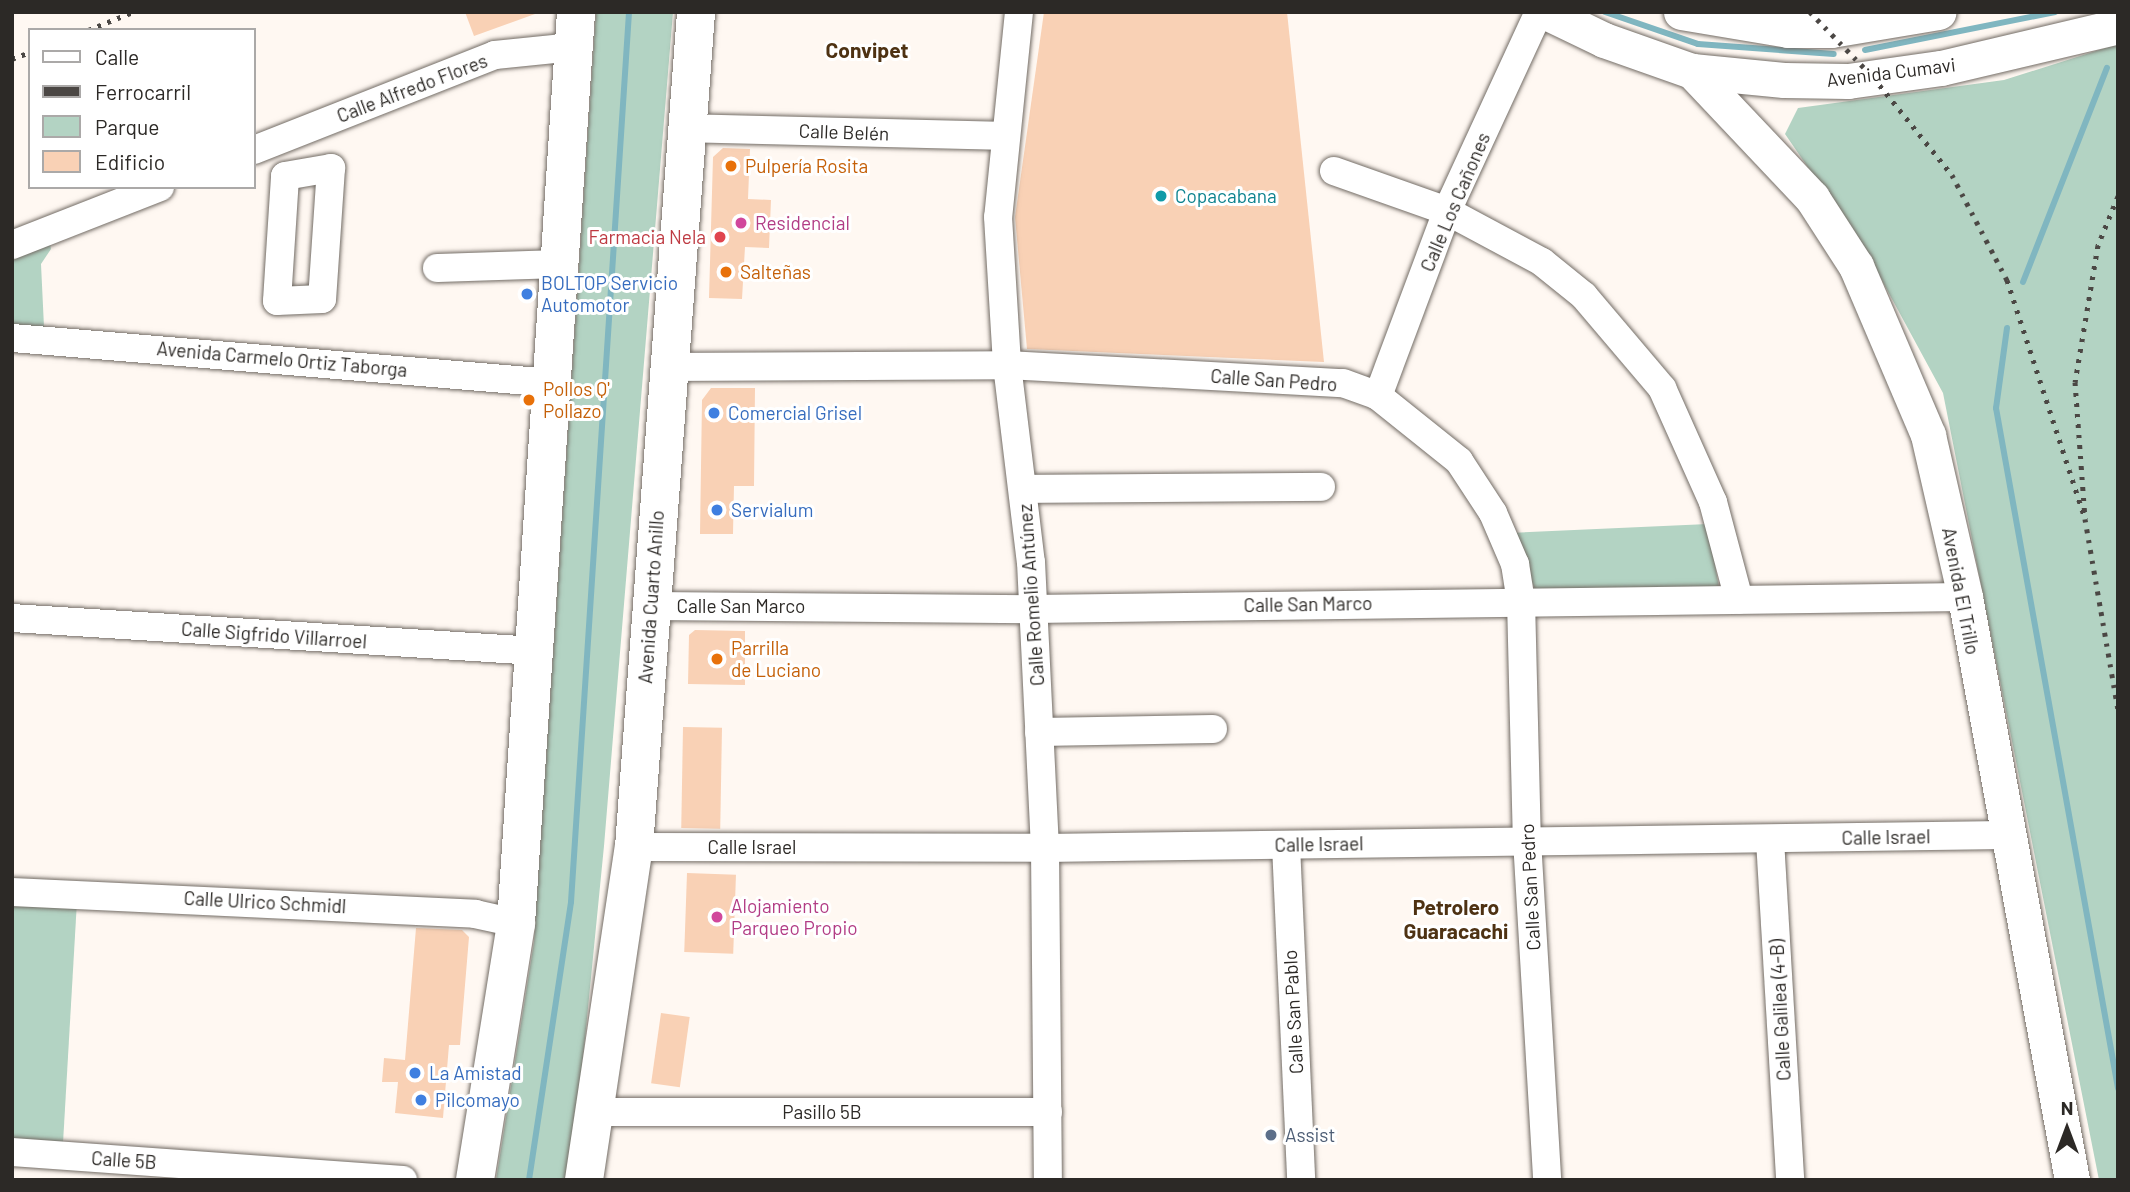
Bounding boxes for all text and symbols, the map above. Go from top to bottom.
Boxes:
legend [28,28,256,189]
district label: Convipet [826,37,908,63]
text: Calle [95,44,139,69]
street label: Calle Alfredo Flores [334,49,490,127]
street label: Avenida Cumavi [1825,53,1957,91]
text: Ferrocarril [95,79,191,104]
text: Parque [95,114,160,139]
street label: Calle Belén [798,119,890,145]
street label: Calle Los Cañones [1415,129,1495,275]
text: Edificio [95,149,165,174]
place label: Pulpería Rosita [745,155,868,177]
marker: Pulpería Rosita [723,158,739,174]
place label: Copacabana [1175,185,1277,207]
marker: Copacabana [1153,188,1169,204]
place label: Residencial [755,212,850,234]
marker: Residencial [733,215,749,231]
place label: Farmacia Nela [588,226,706,248]
marker: Farmacia Nela [712,229,728,245]
place label: Salteñas [740,261,811,283]
marker: Salteñas [718,264,734,280]
place label: BOLTOP Servicio Automotor [541,272,678,316]
marker: BOLTOP Servicio Automotor [519,286,535,302]
street label: Avenida Carmelo Ortiz Taborga [156,337,408,381]
street label: Calle San Pedro [1210,364,1338,396]
place label: Pollos Q' Pollazo [543,378,610,422]
marker: Pollos Q' Pollazo [521,392,537,408]
place label: Comercial Grisel [728,402,862,424]
marker: Comercial Grisel [706,405,722,421]
place label: Servialum [731,499,814,521]
marker: Servialum [709,502,725,518]
street label: Calle Romelio Antúnez [1013,503,1049,687]
street label: Avenida Cuarto Anillo [634,509,668,685]
street label: Avenida El Trillo [1937,525,1985,657]
street label: Calle San Marco [1243,591,1373,617]
street label: Calle San Marco [677,595,805,617]
street label: Calle Sigfrido Villarroel [180,617,368,653]
place label: Parrilla de Luciano [731,637,821,681]
marker: Parrilla de Luciano [709,651,725,667]
street label: Calle San Pedro [1515,823,1545,951]
street label: Calle Israel [1841,825,1931,849]
street label: Calle Israel [1274,832,1364,856]
street label: Calle Israel [708,836,796,858]
street label: Calle Ulrico Schmidl [183,886,347,918]
district label: Petrolero Guaracachi [1404,894,1508,944]
place label: Alojamiento Parqueo Propio [731,895,858,939]
marker: Alojamiento Parqueo Propio [709,909,725,925]
street label: Calle Galilea (4-B) [1765,939,1795,1081]
street label: Calle San Pablo [1278,949,1308,1075]
place label: La Amistad [429,1062,522,1084]
marker: La Amistad [407,1065,423,1081]
place label: Pilcomayo [435,1089,520,1111]
marker: Pilcomayo [413,1092,429,1108]
north arrow [2032,1094,2102,1164]
text: N [2061,1096,2073,1119]
street label: Pasillo 5B [782,1101,862,1123]
place label: Assist [1285,1124,1335,1146]
marker: Assist [1263,1127,1279,1143]
street label: Calle 5B [91,1146,157,1174]

